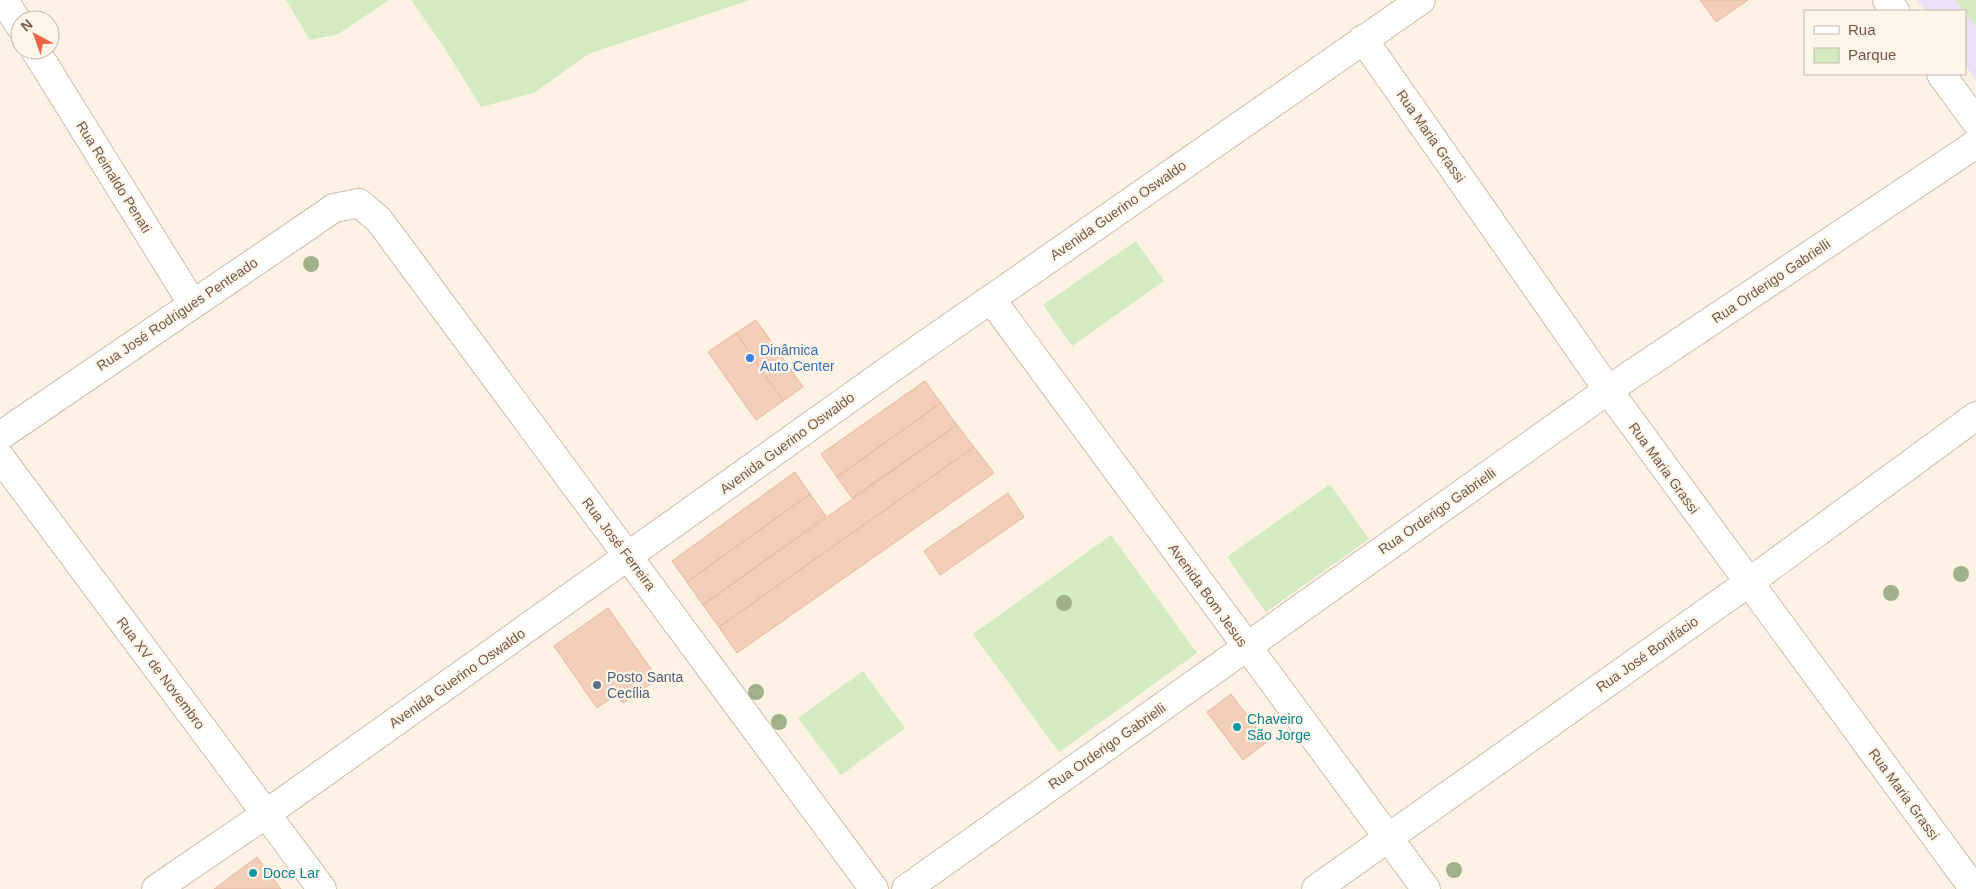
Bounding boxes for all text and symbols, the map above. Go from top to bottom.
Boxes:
north arrow [10,10,60,60]
legend [1804,10,1966,75]
text: N [17,16,36,35]
text: Rua [1848,21,1876,38]
text: Parque [1848,46,1896,63]
street label: Rua Maria Grassi [1393,87,1469,185]
street label: Rua Reinaldo Penati [73,118,155,236]
street label: Avenida Guerino Oswaldo [1047,157,1189,263]
street label: Rua Orderigo Gabrielli [1709,235,1833,327]
street label: Rua José Rodrigues Penteado [93,254,261,374]
place label: Dinâmica Auto Center [760,342,835,374]
marker: Dinâmica Auto Center [744,352,756,364]
street label: Avenida Guerino Oswaldo [717,389,858,497]
street label: Rua Maria Grassi [1626,419,1702,517]
street label: Rua Orderigo Gabrielli [1375,464,1499,558]
street label: Rua José Ferreira [579,494,659,594]
street label: Avenida Bom Jesus [1165,540,1251,650]
street label: Rua José Bonifácio [1593,613,1701,695]
street label: Rua XV de Novembro [114,614,208,732]
street label: Avenida Guerino Oswaldo [386,625,528,731]
place label: Posto Santa Cecília [607,669,683,701]
marker: Posto Santa Cecília [591,679,603,691]
street label: Rua Orderigo Gabrielli [1045,699,1169,793]
place label: Chaveiro São Jorge [1247,711,1311,743]
marker: Chaveiro São Jorge [1231,721,1243,733]
street label: Rua Maria Grassi [1866,745,1942,843]
place label: Doce Lar [263,865,320,881]
marker: Doce Lar [247,867,259,879]

